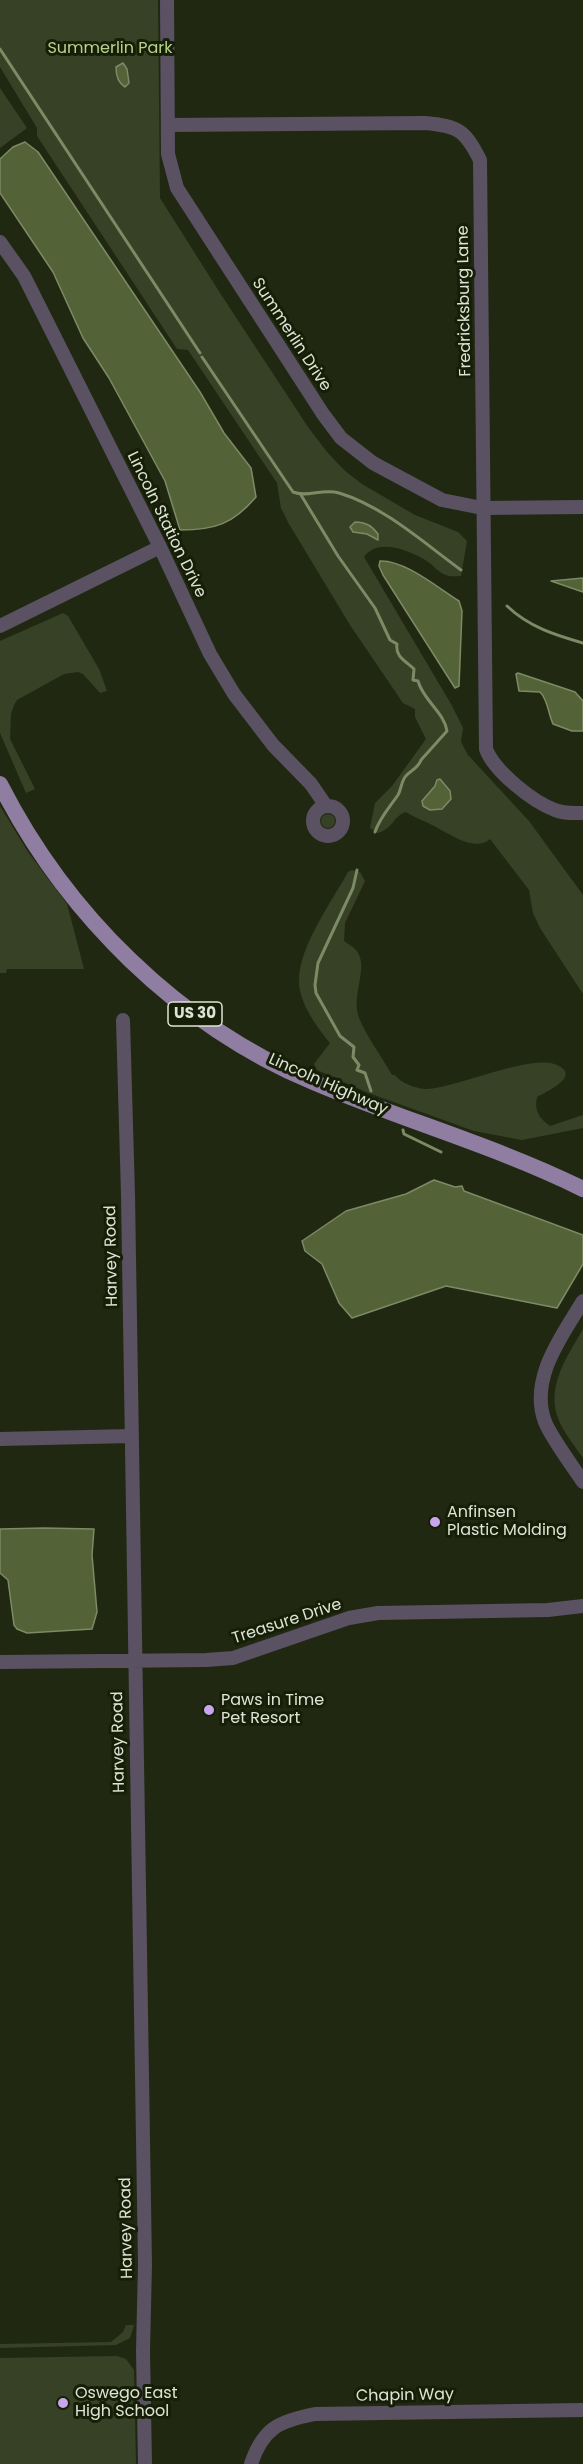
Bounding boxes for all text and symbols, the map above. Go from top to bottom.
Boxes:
park label: Summerlin Park [47,39,173,59]
street label: Fredricksburg Lane [454,225,476,377]
street label: Summerlin Drive [247,275,335,395]
street label: Lincoln Station Drive [122,449,210,601]
road number: US 30 [168,1002,222,1026]
street label: Lincoln Highway [265,1050,391,1120]
street label: Harvey Road [102,1205,122,1307]
place label: Anfinsen Plastic Molding [447,1503,567,1541]
marker: Anfinsen Plastic Molding [428,1515,442,1529]
street label: Treasure Drive [230,1595,344,1649]
street label: Harvey Road [109,1691,129,1793]
place label: Paws in Time Pet Resort [221,1691,324,1729]
marker: Paws in Time Pet Resort [202,1703,216,1717]
street label: Harvey Road [117,2177,137,2279]
place label: Oswego East High School [75,2384,177,2422]
street label: Chapin Way [356,2386,454,2406]
marker: Oswego East High School [56,2396,70,2410]

